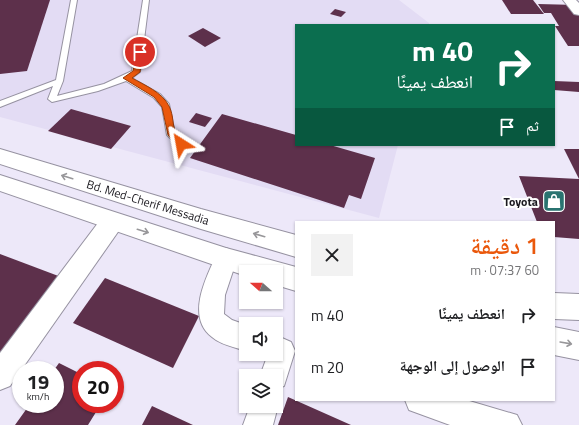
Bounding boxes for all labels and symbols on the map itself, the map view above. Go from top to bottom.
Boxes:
pin [123,35,157,69]
position arrow [160,123,202,165]
one-way arrow [61,173,73,181]
street label: Bd. Med-Cherif Messadia [84,174,212,230]
shop icon: Toyota [541,188,567,214]
place label: Toyota [503,192,538,211]
one-way arrow [136,228,149,235]
one-way arrow [252,231,265,238]
north arrow [239,265,283,309]
one-way arrow [560,340,573,348]
speed limit sign: 20 [72,361,124,413]

